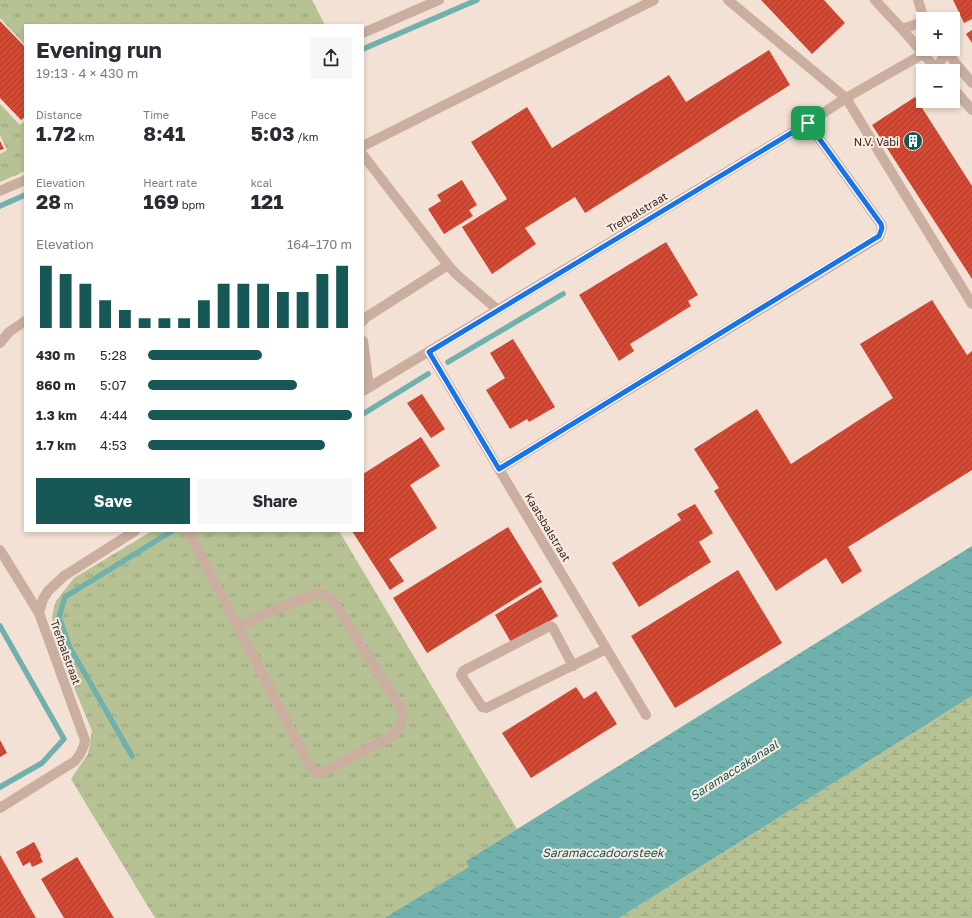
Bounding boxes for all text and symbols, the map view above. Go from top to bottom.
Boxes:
map controls [916,12,960,108]
button: + [916,12,960,56]
text: Evening run [36,36,162,63]
button: share [310,37,352,79]
button: − [916,64,960,108]
text: 19:13 · 4 × 430 m [36,65,138,81]
pin [791,106,825,140]
text: Distance [36,108,82,121]
text: Time [143,108,169,121]
text: Pace [251,108,276,121]
icon: arrive [797,112,819,134]
text: 1.72 [36,121,76,145]
text: 8:41 [143,121,185,145]
text: 5:03 [251,121,294,145]
text: km [76,130,95,143]
text: /km [294,130,318,143]
building icon: N.V. Vabi [902,130,924,152]
place label: N.V. Vabi [854,135,899,148]
text: Elevation [36,176,85,189]
text: Heart rate [143,176,197,189]
text: kcal [251,176,272,189]
text: 28 [36,189,61,213]
text: 169 [143,189,179,213]
text: 121 [251,189,283,213]
street label: Trefbalstraat [605,189,669,235]
text: m [61,198,74,211]
text: bpm [179,198,205,211]
text: Elevation [36,236,94,252]
text: 164–170 m [287,236,352,252]
text: 430 m [36,347,75,363]
text: 5:28 [100,347,127,363]
text: 860 m [36,377,76,393]
text: 5:07 [100,377,126,393]
text: 1.3 km [36,407,77,423]
text: 4:44 [100,407,128,423]
text: 1.7 km [36,437,76,453]
text: 4:53 [100,437,127,453]
button: Save [36,478,190,524]
button: Share [198,478,352,524]
street label: Kaatsbalstraat [522,490,574,564]
street label: Trefbalstraat [48,618,84,686]
water label: Saramaccakanaal [687,736,782,803]
water label: Saramaccadoorsteek [542,845,665,860]

